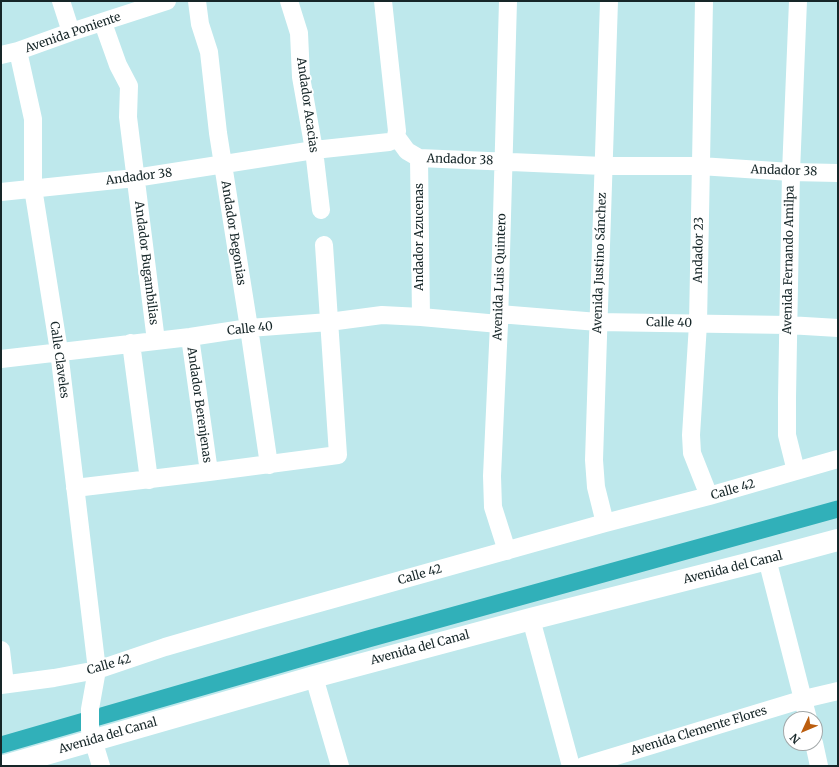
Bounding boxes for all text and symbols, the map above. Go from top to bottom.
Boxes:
street label: Avenida Poniente [23,10,123,56]
street label: Andador Acacias [293,57,321,153]
street label: Andador 38 [426,152,494,168]
street label: Andador 38 [750,163,818,179]
street label: Andador 38 [105,166,173,188]
street label: Andador Begonias [218,180,248,286]
street label: Andador Azucenas [413,183,427,291]
street label: Avenida Fernando Amilpa [781,185,797,335]
street label: Avenida Justino Sánchez [590,192,610,334]
street label: Andador Bugambilias [131,200,161,326]
street label: Avenida Luis Quintero [491,213,509,341]
street label: Andador 23 [691,217,707,283]
street label: Calle 40 [646,315,692,331]
street label: Calle 40 [226,319,274,339]
street label: Calle Claveles [46,321,72,399]
street label: Andador Berenjenas [184,346,214,464]
street label: Calle 42 [709,477,757,503]
street label: Avenida del Canal [682,549,784,587]
street label: Calle 42 [396,562,444,588]
street label: Avenida del Canal [369,628,471,668]
street label: Calle 42 [85,652,133,678]
street label: Avenida Clemente Flores [629,703,769,759]
north arrow [783,711,823,751]
street label: Avenida del Canal [57,715,159,757]
text: N [787,731,803,747]

